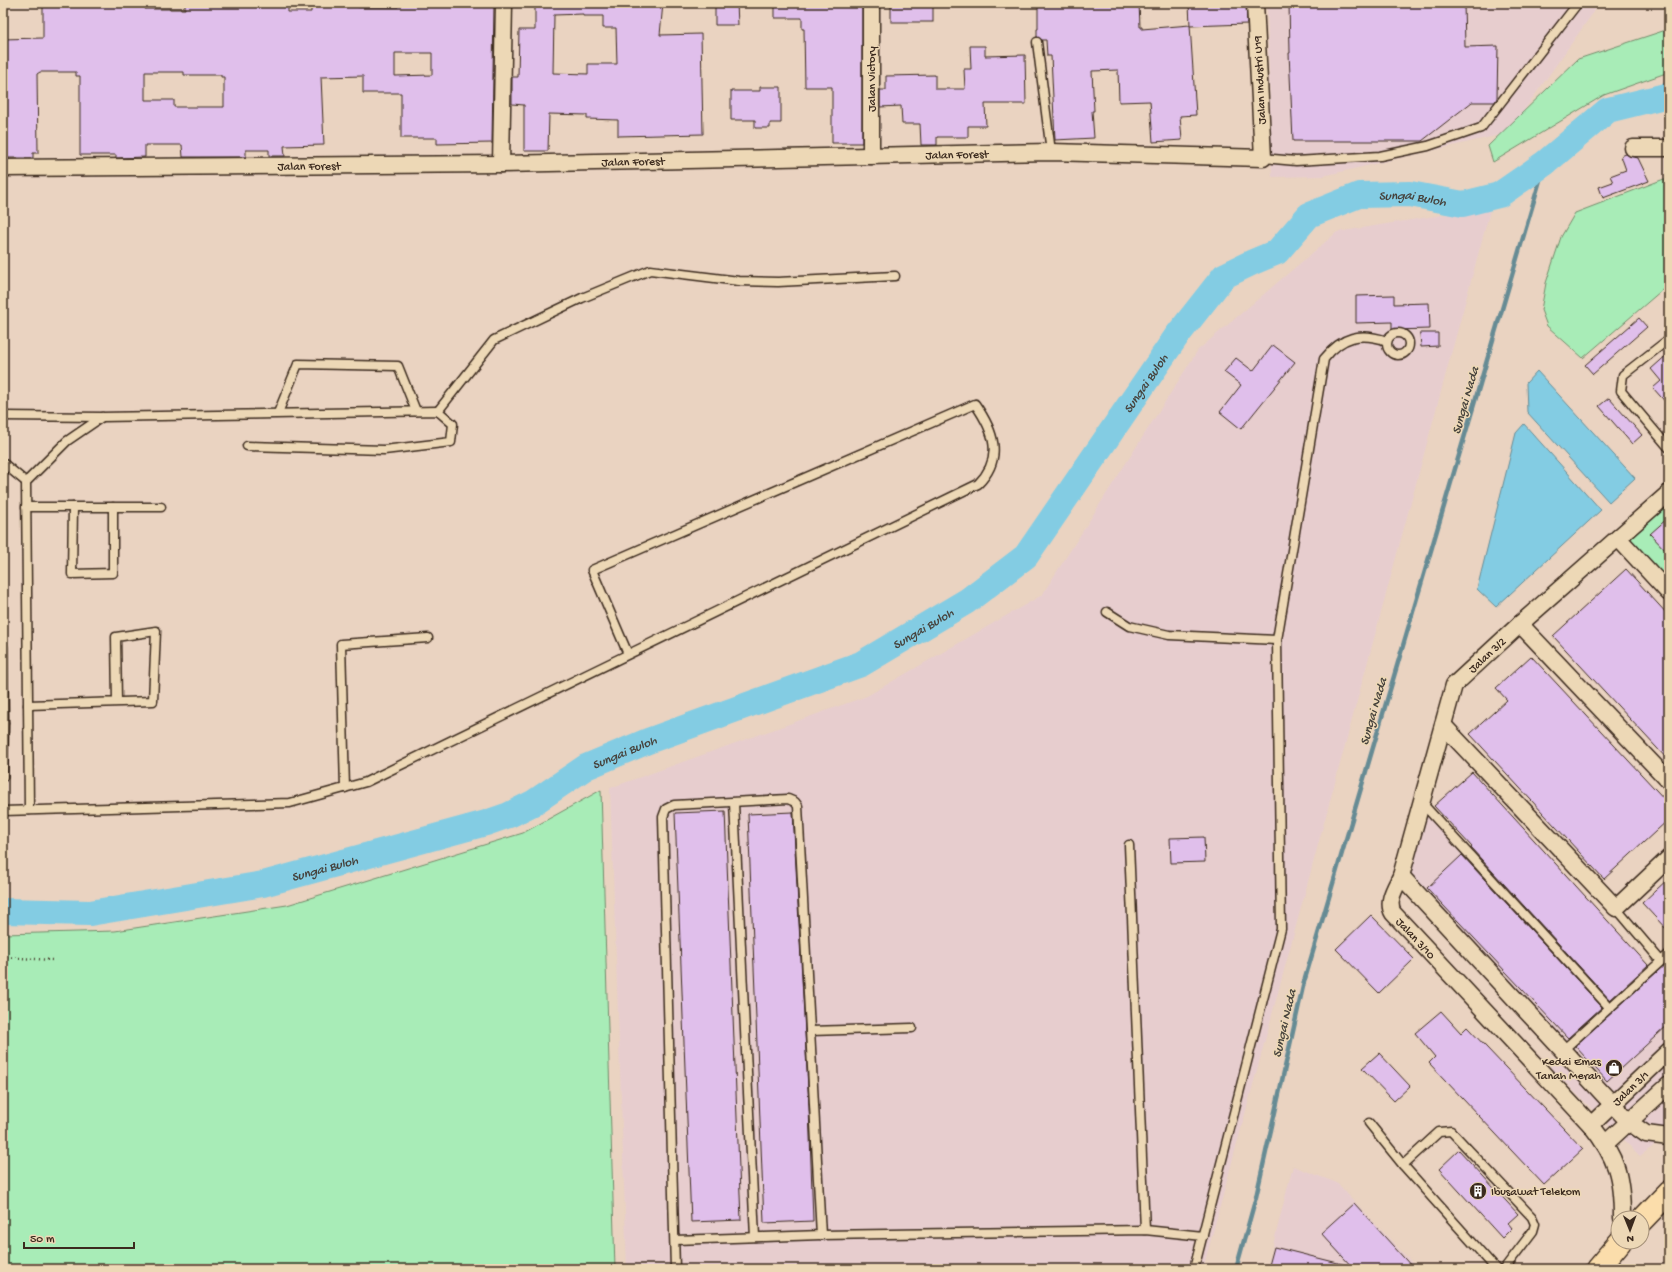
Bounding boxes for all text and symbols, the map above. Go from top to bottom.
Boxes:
street label: Jalan Industri U19 [1252,35,1270,125]
street label: Jalan Victory [866,46,880,112]
street label: Jalan Forest [925,148,990,164]
street label: Jalan Forest [601,155,666,171]
street label: Jalan Forest [277,160,342,175]
water label: Sungai Buloh [1379,189,1448,211]
water label: Sungai Buloh [1121,351,1173,417]
water label: Sungai Nada [1450,365,1483,436]
water label: Sungai Buloh [890,605,958,654]
street label: Jalan 3/2 [1466,635,1510,677]
water label: Sungai Nada [1358,676,1391,747]
water label: Sungai Buloh [591,733,660,774]
water label: Sungai Buloh [290,853,361,886]
street label: Jalan 3/10 [1392,916,1437,963]
water label: Sungai Nada [1270,987,1301,1059]
place label: Kedai Emas Tanah Merah [1535,1056,1602,1084]
shop icon: Kedai Emas Tanah Merah [1604,1058,1624,1078]
street label: Jalan 3/1 [1610,1069,1653,1110]
building icon: Ibusawat Telekom [1468,1181,1488,1201]
place label: Ibusawat Telekom [1491,1186,1581,1200]
north arrow [1610,1210,1650,1250]
scale bar [24,1224,134,1250]
text: N [1626,1232,1634,1244]
text: 50 m [30,1233,55,1247]

